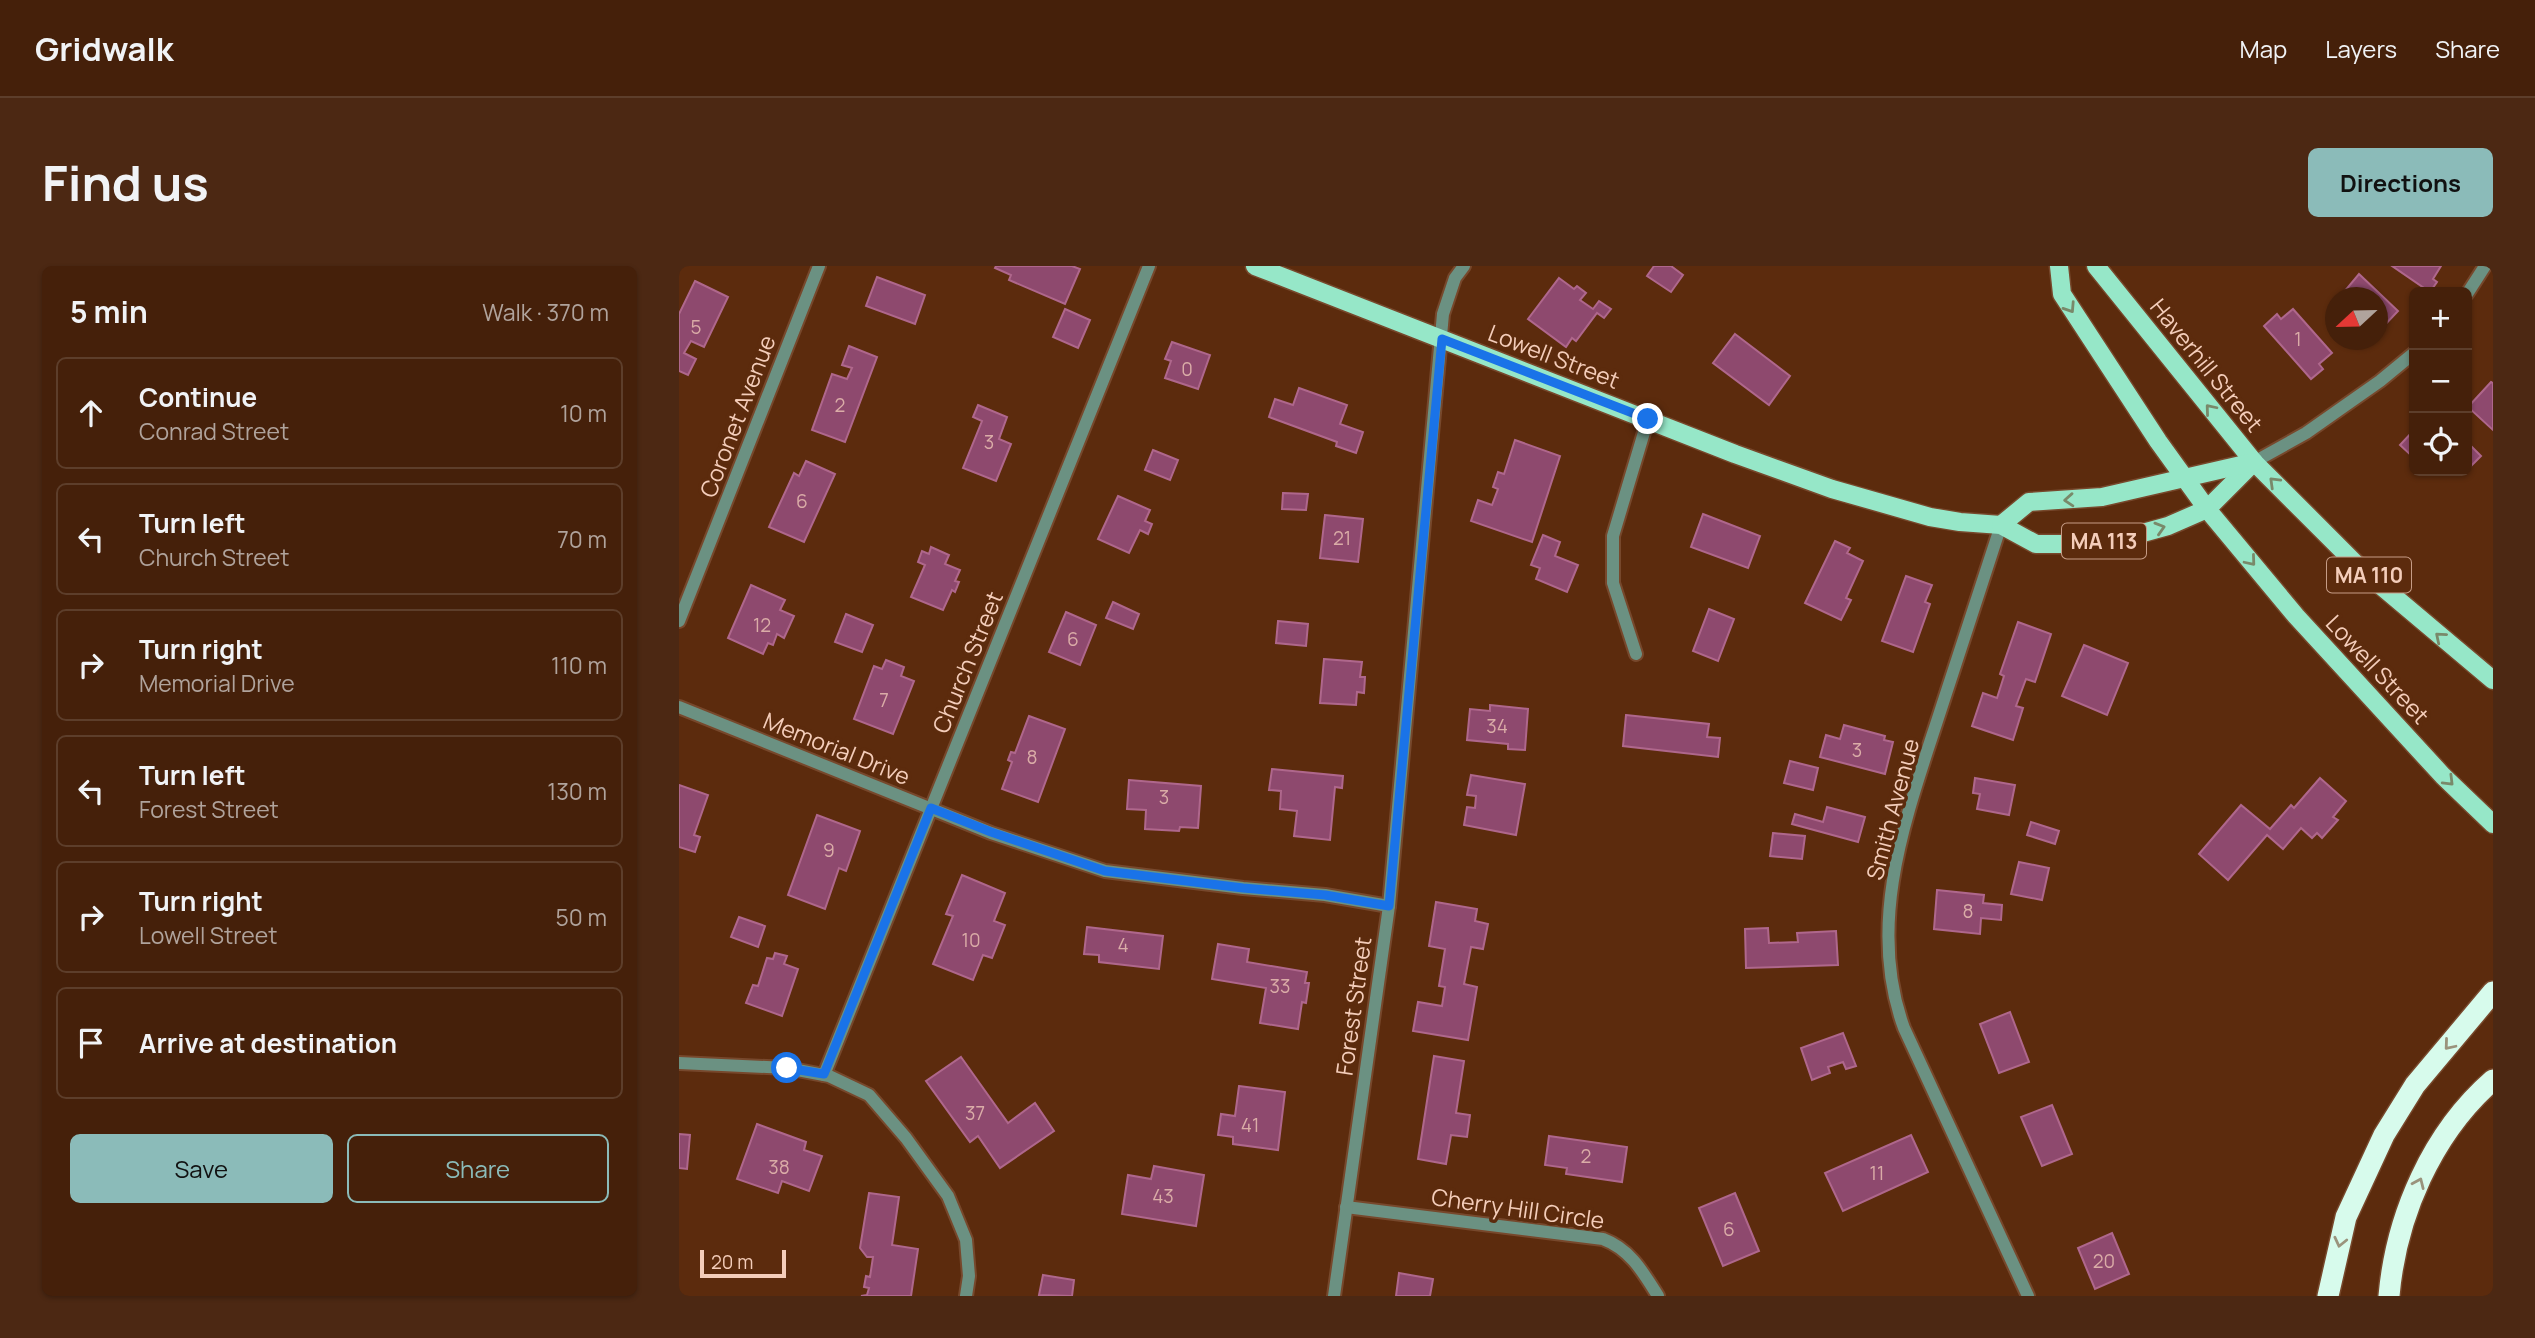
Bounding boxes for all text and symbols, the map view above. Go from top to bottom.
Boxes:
text: Gridwalk [35,26,173,71]
text: Map [2240,32,2287,65]
text: Layers [2325,32,2397,65]
text: Share [2435,32,2500,65]
button: Directions [2308,148,2493,217]
text: Find us [42,149,209,216]
north arrow [2325,287,2388,350]
map controls [2409,287,2472,476]
button: + [2409,287,2472,350]
text: 5 min [70,291,148,332]
street label: Haverhill Street [2143,292,2271,438]
text: Walk · 370 m [482,296,609,328]
one-way arrow [2062,300,2075,313]
house number: 5 [691,314,702,340]
street label: Lowell Street [1484,316,1624,396]
house number: 1 [2294,326,2302,352]
street label: Coronet Avenue [691,330,783,502]
button: − [2409,350,2472,413]
house number: 0 [1181,356,1193,382]
text: Continue [139,379,257,415]
house number: 2 [835,392,845,418]
icon: ahead [72,394,110,432]
text: 10 m [560,397,607,429]
route end [1632,403,1663,434]
one-way arrow [2206,404,2218,417]
button: locate [2409,413,2472,476]
text: Conrad Street [139,415,289,447]
house number: 3 [984,429,994,455]
one-way arrow [2269,477,2282,490]
house number: 6 [796,488,808,514]
one-way arrow [2063,492,2074,507]
text: Turn left [139,505,246,541]
icon: left [72,520,110,558]
one-way arrow [2154,521,2166,536]
text: 70 m [557,523,607,555]
road number: MA 113 [2062,524,2146,558]
house number: 21 [1333,525,1351,551]
text: Church Street [139,541,289,573]
one-way arrow [2242,554,2255,566]
road number: MA 110 [2327,558,2411,592]
street label: Church Street [924,586,1010,738]
street label: Lowell Street [2319,607,2437,731]
house number: 12 [753,612,771,638]
house number: 6 [1067,626,1079,652]
text: Turn right [139,631,263,667]
one-way arrow [2436,633,2449,645]
icon: right [72,646,110,684]
text: 110 m [551,649,607,681]
text: Memorial Drive [139,667,295,699]
house number: 7 [879,687,889,713]
street label: Memorial Drive [759,704,915,792]
house number: 34 [1486,713,1508,739]
street label: Smith Avenue [1858,735,1926,883]
house number: 3 [1852,737,1862,763]
house number: 8 [1026,744,1038,770]
text: Turn left [139,757,246,793]
icon: left [72,772,110,810]
one-way arrow [2441,773,2454,786]
text: 130 m [547,775,607,807]
house number: 3 [1159,784,1169,810]
text: Forest Street [139,793,279,825]
house number: 9 [823,837,835,863]
text: Turn right [139,883,263,919]
icon: right [72,898,110,936]
house number: 8 [1962,898,1974,924]
text: 50 m [556,901,607,933]
text: Lowell Street [139,919,277,951]
house number: 10 [961,927,981,953]
house number: 4 [1117,932,1129,958]
street label: Forest Street [1327,935,1379,1077]
house number: 33 [1269,973,1291,999]
icon: arrive [72,1024,110,1062]
text: Arrive at destination [139,1025,397,1061]
one-way arrow [2445,1036,2457,1049]
route start [771,1052,802,1083]
house number: 37 [965,1100,985,1126]
house number: 41 [1241,1112,1259,1138]
button: Save [70,1134,333,1203]
button: Share [347,1134,609,1203]
house number: 2 [1581,1143,1591,1169]
house number: 38 [768,1154,790,1180]
house number: 11 [1870,1160,1884,1186]
one-way arrow [2411,1178,2425,1190]
street label: Cherry Hill Circle [1429,1180,1607,1236]
house number: 43 [1152,1183,1174,1209]
house number: 6 [1723,1216,1735,1242]
one-way arrow [2334,1236,2348,1248]
scale bar [700,1247,786,1279]
house number: 20 [2093,1248,2115,1274]
text: 20 m [711,1249,753,1275]

